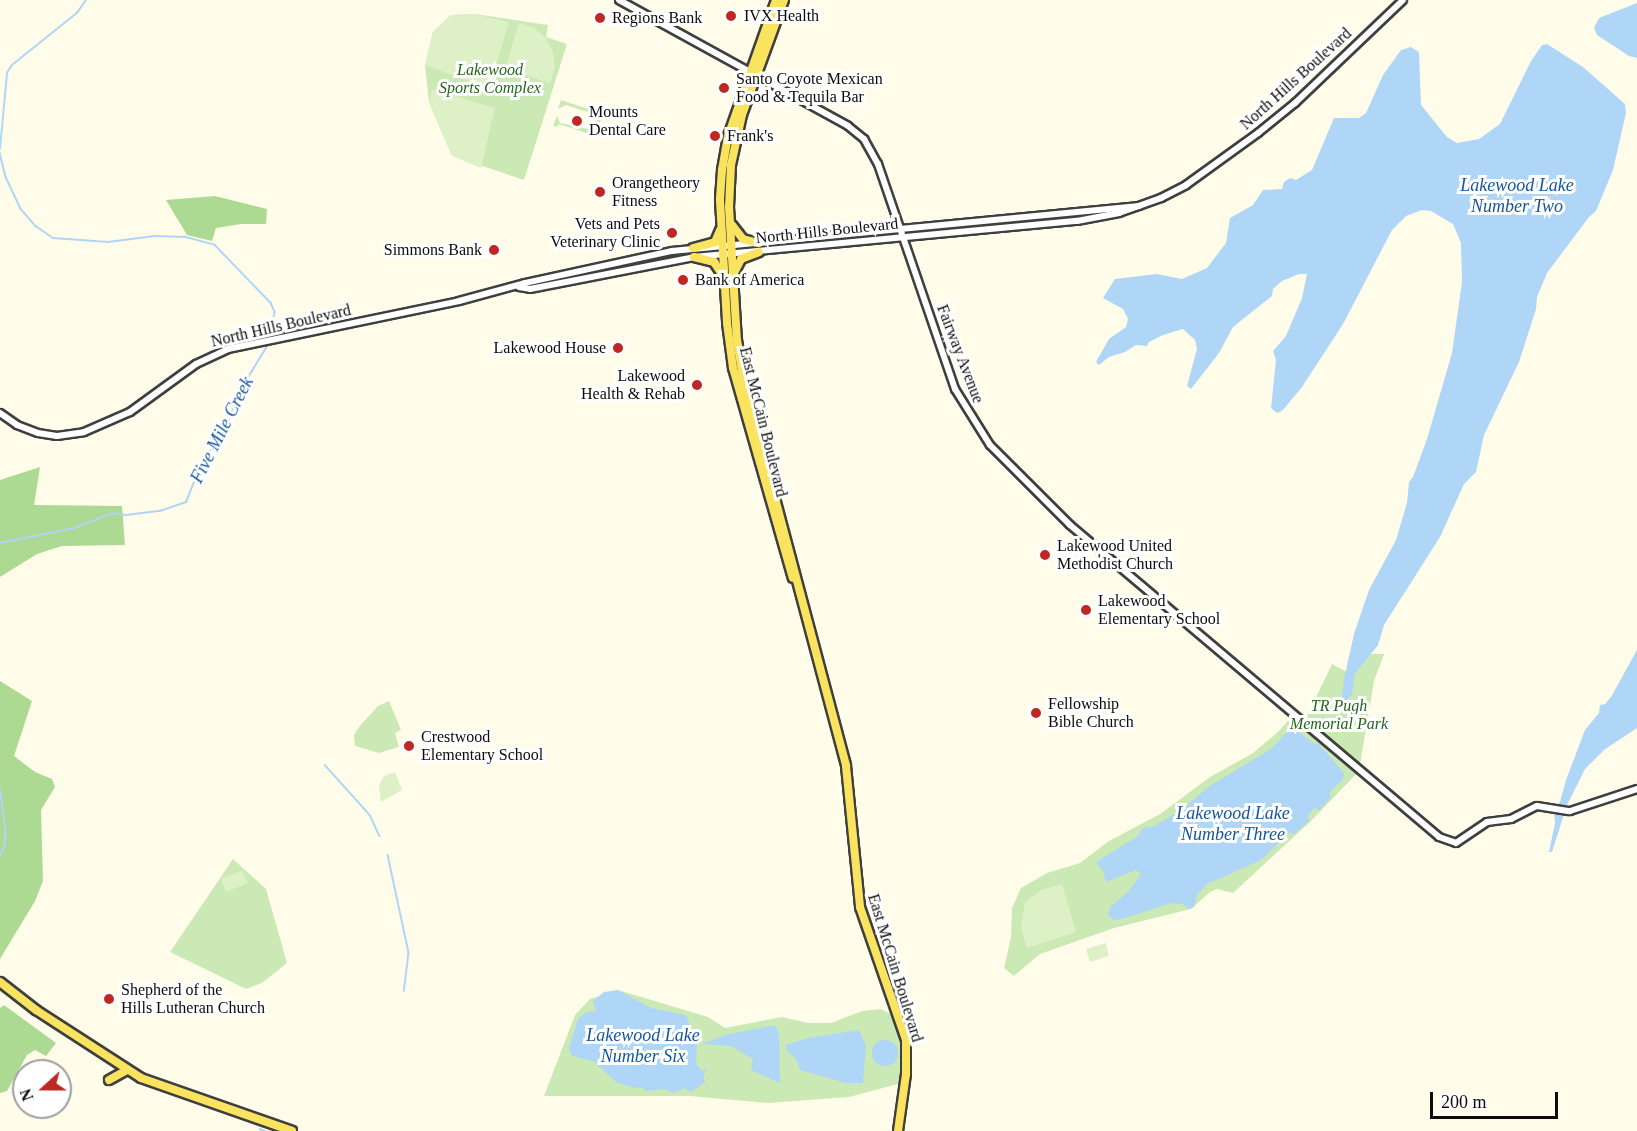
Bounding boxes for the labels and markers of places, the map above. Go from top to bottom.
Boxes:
place label: IVX Health [744,6,819,26]
marker: IVX Health [722,7,740,25]
place label: Regions Bank [612,8,702,28]
marker: Regions Bank [593,11,607,25]
place label: Santo Coyote Mexican Food & Tequila Bar [736,69,883,107]
marker: Santo Coyote Mexican Food & Tequila Bar [717,81,731,95]
place label: Mounts Dental Care [589,102,666,140]
marker: Mounts Dental Care [570,114,584,128]
place label: Frank's [727,126,773,146]
marker: Frank's [708,129,722,143]
place label: Orangetheory Fitness [612,173,700,211]
marker: Orangetheory Fitness [593,185,607,199]
place label: Vets and Pets Veterinary Clinic [550,214,660,252]
marker: Vets and Pets Veterinary Clinic [665,226,679,240]
place label: Simmons Bank [384,240,482,260]
marker: Simmons Bank [487,243,501,257]
place label: Bank of America [695,270,805,290]
marker: Bank of America [676,273,690,287]
place label: Lakewood House [494,338,606,358]
marker: Lakewood House [611,341,625,355]
place label: Lakewood Health & Rehab [581,366,685,404]
marker: Lakewood Health & Rehab [690,378,704,392]
place label: Lakewood United Methodist Church [1057,536,1173,574]
marker: Lakewood United Methodist Church [1038,548,1052,562]
place label: Lakewood Elementary School [1098,591,1220,629]
marker: Lakewood Elementary School [1079,603,1093,617]
place label: Fellowship Bible Church [1048,694,1134,732]
marker: Fellowship Bible Church [1029,706,1043,720]
place label: Crestwood Elementary School [421,727,543,765]
marker: Crestwood Elementary School [402,739,416,753]
place label: Shepherd of the Hills Lutheran Church [121,980,265,1018]
marker: Shepherd of the Hills Lutheran Church [102,992,116,1006]

